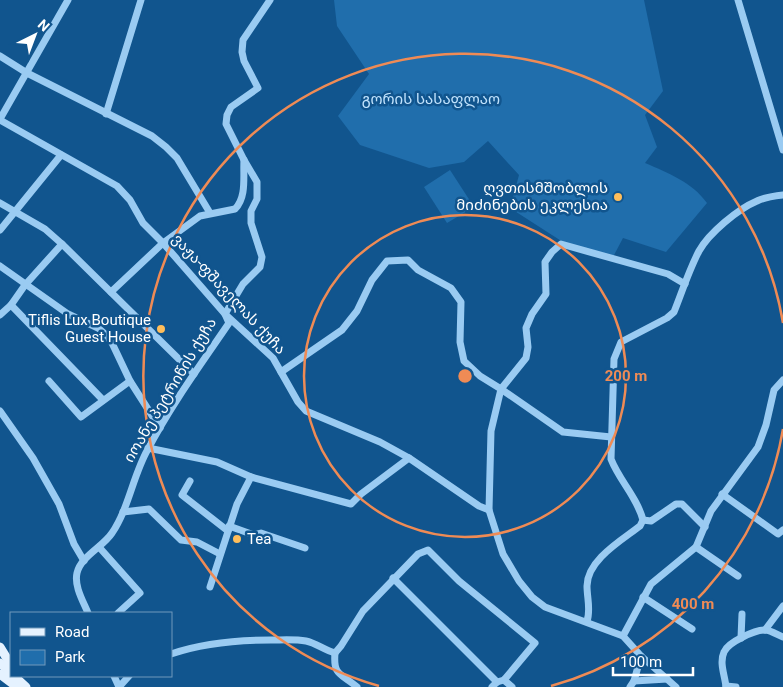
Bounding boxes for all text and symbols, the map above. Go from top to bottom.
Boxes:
north arrow [10,10,60,60]
text: N [35,16,53,35]
park label: გორის სასაფლაო [362,90,500,108]
place label: ღვთისმშობლის მიძინების ეკლესია [456,179,608,214]
marker: ღვთისმშობლის მიძინების ეკლესია [612,191,624,203]
street label: ვაჟა-ფშაველას ქუჩა [168,230,290,358]
place label: Tiflis Lux Boutique Guest House [28,311,151,346]
street label: იოანე პეტრიწის ქუჩა [120,315,220,465]
marker: Tiflis Lux Boutique Guest House [155,323,167,335]
centre of rings [456,367,474,385]
text: 200 m [605,367,647,385]
place label: Tea [247,530,271,548]
marker: Tea [231,533,243,545]
text: 400 m [672,595,714,613]
legend [10,612,172,677]
text: Road [55,623,89,641]
scale bar [613,644,693,676]
text: Park [55,648,86,666]
text: 100 m [620,653,662,671]

